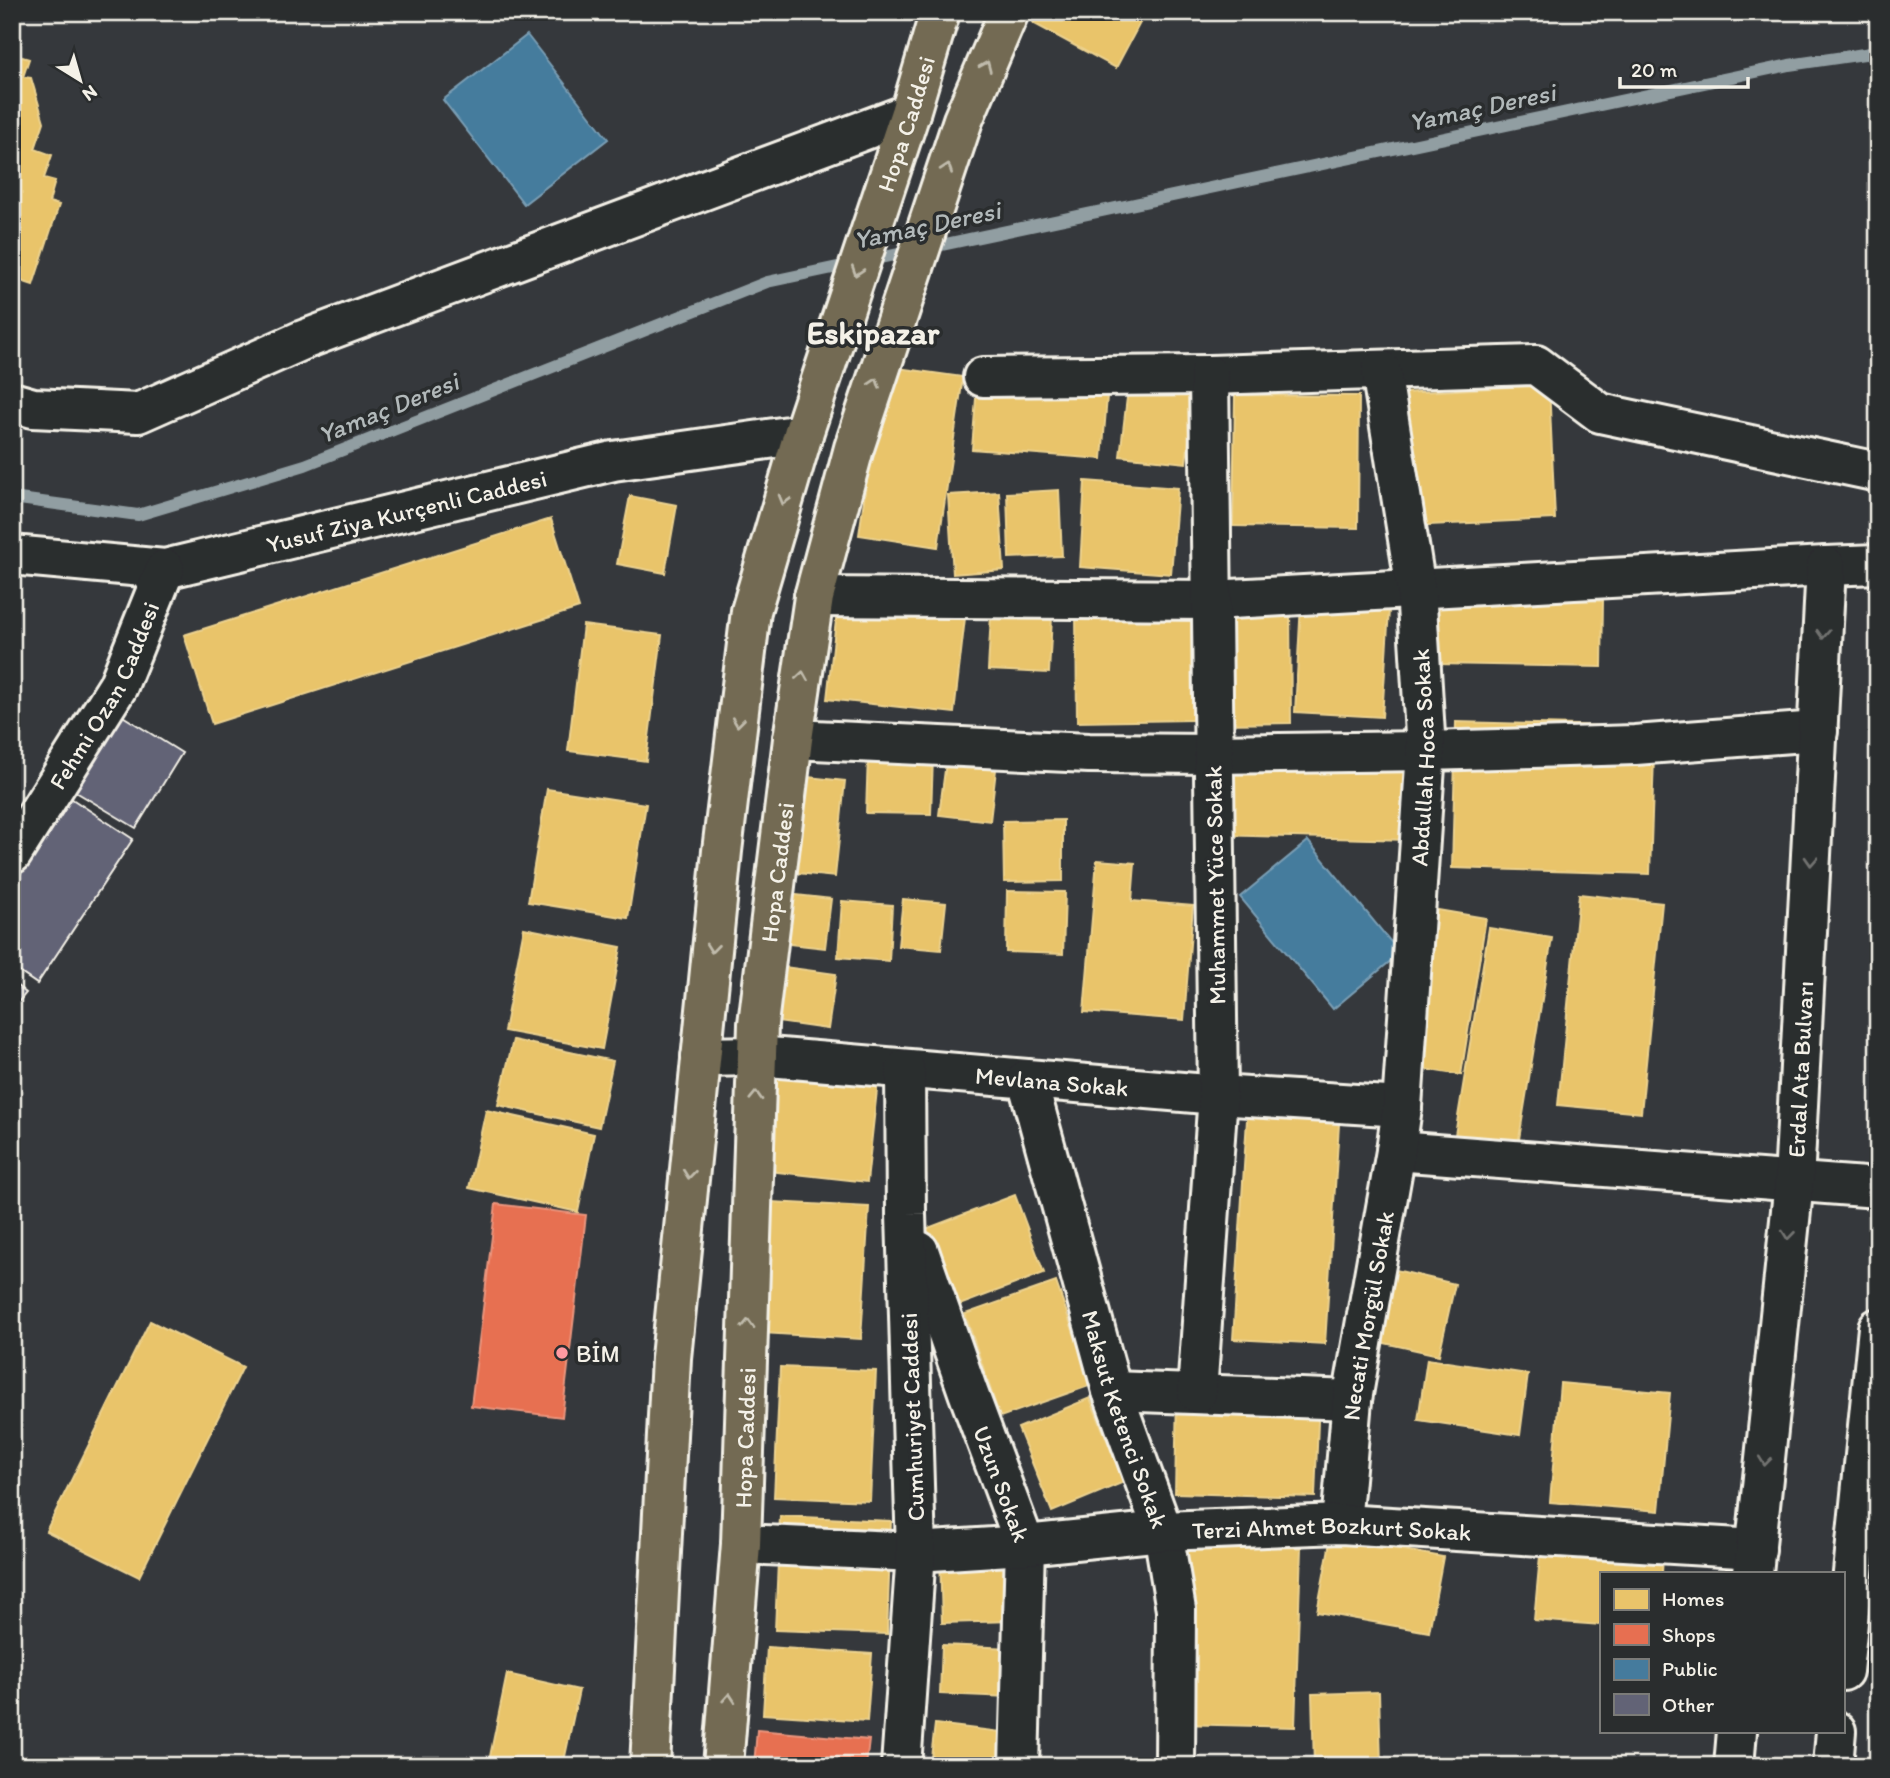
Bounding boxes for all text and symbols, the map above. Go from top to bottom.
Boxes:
north arrow [46,46,116,116]
scale bar [1620,46,1748,90]
street label: Hopa Caddesi [870,53,941,196]
text: 20 m [1631,57,1678,82]
one-way arrow [978,61,992,74]
water label: Yamaç Deresi [1406,75,1560,138]
text: N [78,80,102,106]
one-way arrow [939,162,954,174]
water label: Yamaç Deresi [851,193,1005,256]
one-way arrow [851,264,865,277]
district label: Eskipazar [807,314,940,352]
water label: Yamaç Deresi [313,364,465,451]
one-way arrow [867,378,881,390]
street label: Yusuf Ziya Kurçenli Caddesi [263,463,549,559]
one-way arrow [777,493,792,505]
street label: Fehmi Ozan Caddesi [42,597,165,794]
one-way arrow [1815,629,1830,640]
street label: Abdullah Hoca Sokak [1404,648,1441,867]
one-way arrow [795,670,810,682]
one-way arrow [730,716,745,728]
street label: Muhammet Yüce Sokak [1198,765,1232,1005]
street label: Hopa Caddesi [754,800,800,944]
one-way arrow [1803,856,1818,867]
one-way arrow [705,942,720,954]
street label: Erdal Ata Bulvarı [1781,980,1819,1158]
street label: Mevlana Sokak [974,1060,1130,1102]
one-way arrow [748,1091,764,1101]
one-way arrow [682,1168,697,1180]
street label: Necati Morgül Sokak [1336,1208,1400,1422]
one-way arrow [1781,1230,1796,1241]
street label: Maksut Ketenci Sokak [1076,1307,1175,1532]
street label: Cumhuriyet Caddesi [894,1312,930,1522]
one-way arrow [741,1318,756,1329]
place label: BİM [576,1339,620,1368]
marker: BİM [554,1345,570,1361]
street label: Hopa Caddesi [728,1367,761,1509]
street label: Uzun Sokak [967,1422,1037,1546]
one-way arrow [1757,1455,1772,1467]
street label: Terzi Ahmet Bozkurt Sokak [1191,1509,1472,1546]
legend [1600,1572,1844,1732]
text: Homes [1662,1586,1724,1611]
text: Shops [1662,1622,1716,1647]
text: Public [1662,1656,1718,1681]
one-way arrow [721,1692,736,1703]
text: Other [1662,1692,1715,1717]

